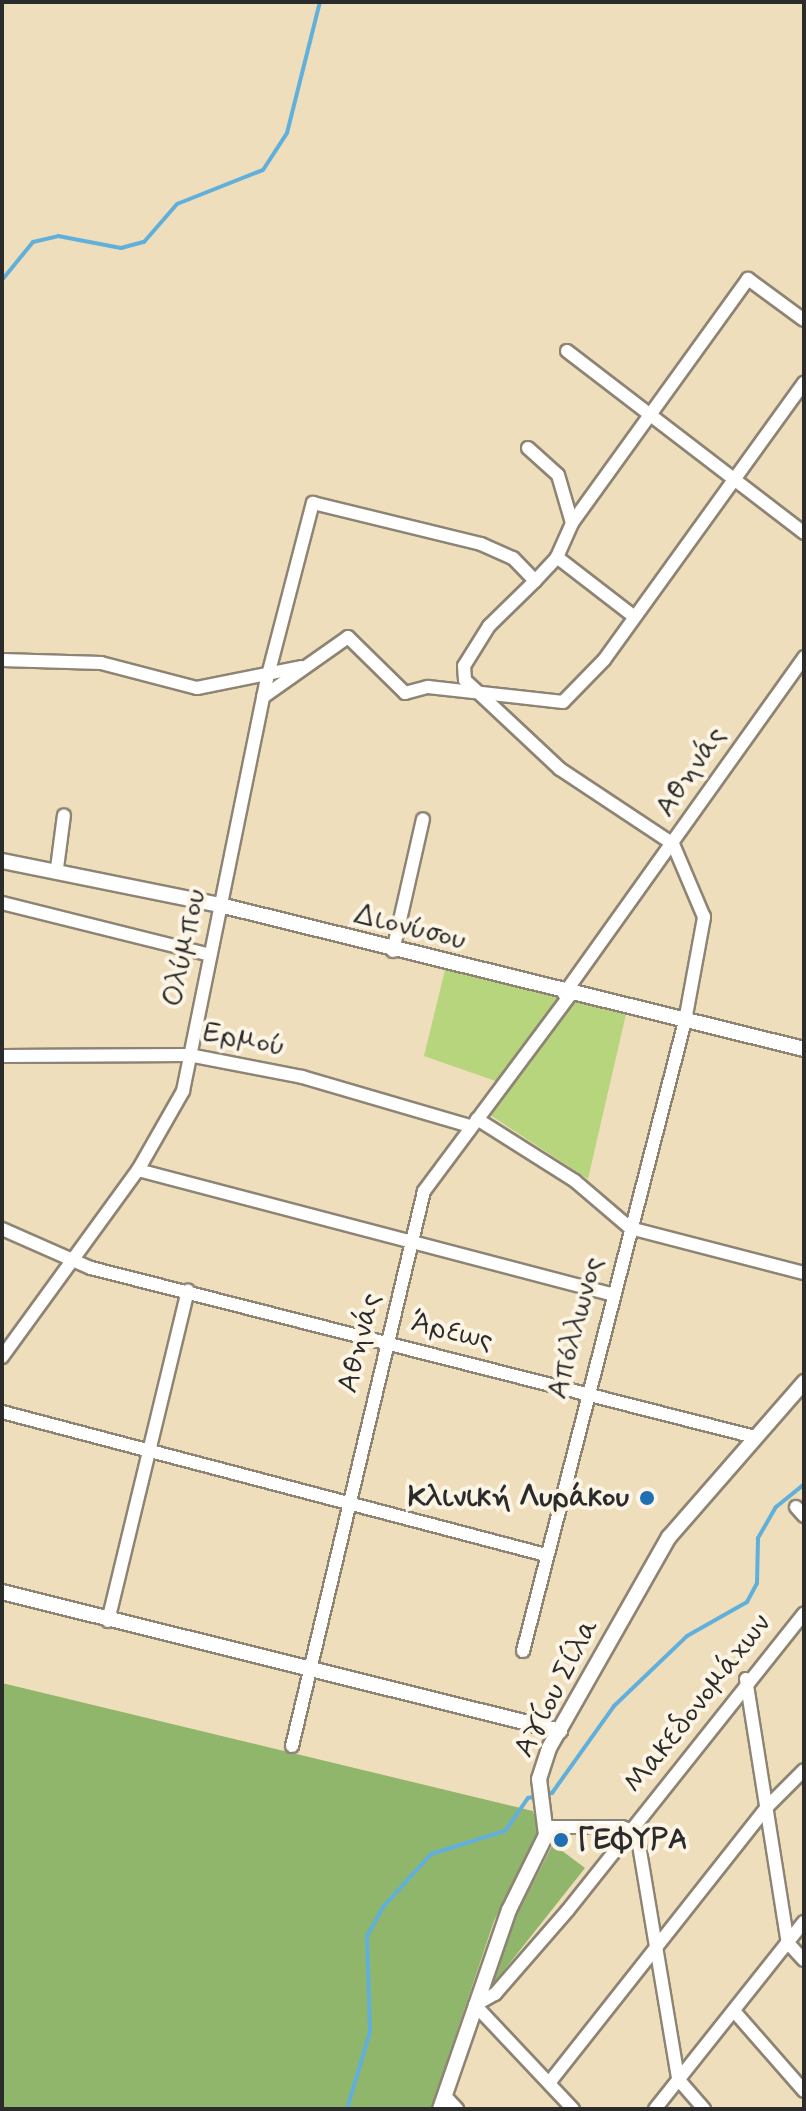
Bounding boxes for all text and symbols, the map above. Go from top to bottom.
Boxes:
street label: Αθηνάς [648,720,734,824]
street label: Ολύμπου [155,886,215,1010]
street label: Διονύσου [351,897,469,959]
street label: Ερμού [200,1014,288,1066]
street label: Απόλλωνος [540,1253,612,1403]
street label: Αθηνάς [330,1289,390,1397]
street label: Άρεως [407,1304,497,1360]
place label: Κλινική Λυράκου [408,1480,629,1516]
marker: Κλινική Λυράκου [636,1487,658,1509]
street label: Μακεδονομάχων [617,1607,779,1801]
street label: Αγίου Σίλα [507,1612,607,1764]
place label: ΓΕΦΥΡΑ [577,1822,688,1858]
marker: ΓΕΦΥΡΑ [552,1831,570,1849]

